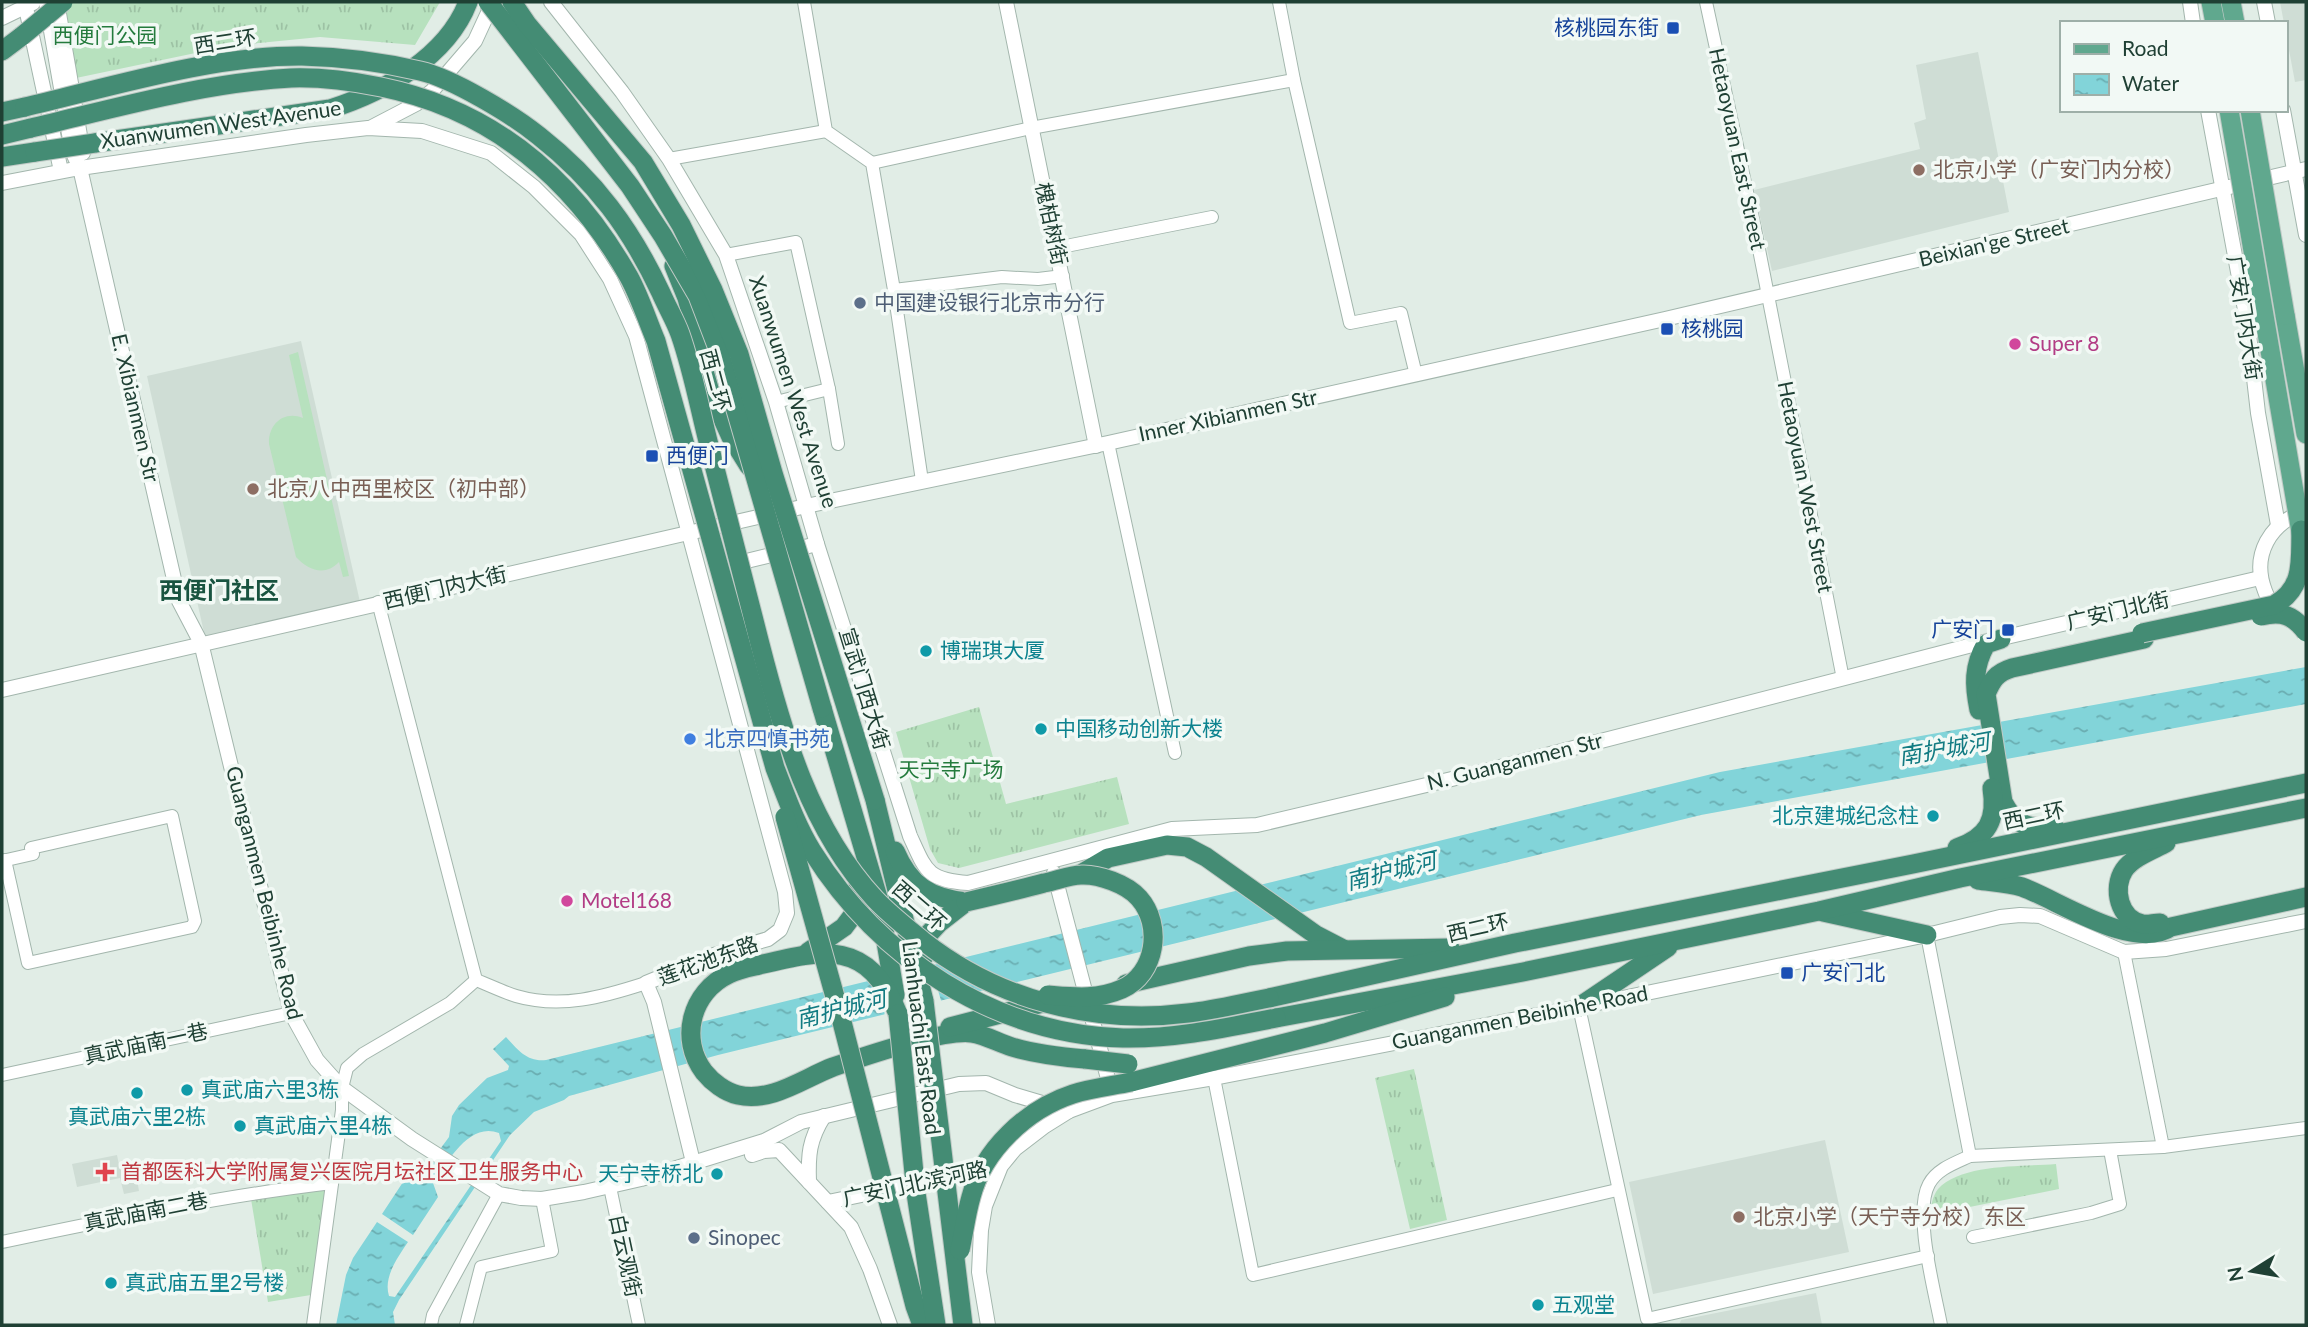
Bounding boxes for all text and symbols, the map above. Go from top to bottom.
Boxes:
place label: 核桃园东街 [1554,14,1659,39]
marker: 核桃园东街 [1665,20,1681,36]
legend [2060,21,2287,112]
park label: 西便门公园 [53,22,158,47]
street label: 西二环 [192,23,258,58]
text: Road [2122,35,2169,60]
street label: Hetaoyuan East Street [1705,45,1772,253]
text: Water [2122,70,2179,95]
street label: Xuanwumen West Avenue [99,94,343,153]
place label: 北京小学（广安门内分校） [1933,156,2185,181]
marker: 北京小学（广安门内分校） [1911,162,1927,178]
street label: 槐柏树街 [1032,180,1073,267]
street label: Beixian'ge Street [1916,212,2072,271]
street label: 广安门内大街 [2223,254,2268,382]
street label: Xuanwumen West Avenue [745,272,844,511]
place label: 中国建设银行北京市分行 [874,289,1105,314]
marker: 中国建设银行北京市分行 [852,295,868,311]
place label: 核桃园 [1681,315,1744,340]
marker: 核桃园 [1659,321,1675,337]
place label: Super 8 [2029,330,2100,355]
street label: E. Xibianmen Str [107,331,166,485]
marker: Super 8 [2007,336,2023,352]
street label: 西二环 [696,346,737,413]
street label: Hetaoyuan West Street [1774,379,1839,595]
street label: Inner Xibianmen Str [1136,383,1320,446]
place label: 西便门 [666,442,729,467]
marker: 西便门 [644,448,660,464]
place label: 北京八中西里校区（初中部） [267,475,540,500]
marker: 北京八中西里校区（初中部） [245,481,261,497]
street label: 西便门内大街 [380,560,509,613]
district label: 西便门社区 [159,575,279,604]
street label: 广安门北街 [2064,586,2172,634]
place label: 广安门 [1931,616,1994,641]
marker: 广安门 [2000,622,2016,638]
street label: 宣武门西大街 [835,625,896,752]
place label: 博瑞琪大厦 [940,637,1045,662]
marker: 博瑞琪大厦 [918,643,934,659]
place label: 中国移动创新大楼 [1055,715,1223,740]
marker: 中国移动创新大楼 [1033,721,1049,737]
place label: 北京四慎书苑 [704,725,830,750]
water label: 南护城河 [1896,726,1995,770]
street label: N. Guanganmen Str [1424,727,1605,794]
marker: 北京四慎书苑 [682,731,698,747]
park label: 天宁寺广场 [899,756,1004,781]
street label: Guanganmen Beibinhe Road [222,763,309,1022]
street label: 西二环 [2000,796,2067,833]
place label: 北京建城纪念柱 [1772,802,1919,827]
marker: 北京建城纪念柱 [1925,808,1941,824]
water label: 南护城河 [1343,844,1443,895]
street label: 西二环 [888,875,952,935]
place label: Motel168 [581,887,672,912]
marker: Motel168 [559,893,575,909]
street label: 西二环 [1444,907,1511,946]
street label: 莲花池东路 [654,930,761,989]
street label: Lianhuachi East Road [898,940,947,1136]
place label: 广安门北 [1801,959,1885,984]
marker: 广安门北 [1779,965,1795,981]
street label: Guanganmen Beibinhe Road [1390,979,1650,1054]
water label: 南护城河 [793,982,893,1033]
street label: 真武庙南一巷 [81,1017,210,1068]
place label: 真武庙六里3栋 [201,1076,339,1101]
marker: 真武庙六里3栋 [179,1082,195,1098]
marker: 真武庙六里2栋 [129,1085,145,1101]
place label: 真武庙六里2栋 [68,1103,206,1128]
place label: 真武庙六里4栋 [254,1112,392,1137]
marker: 真武庙六里4栋 [232,1118,248,1134]
street label: 广安门北滨河路 [840,1155,989,1210]
place label: 首都医科大学附属复兴医院月坛社区卫生服务中心 [121,1158,583,1183]
place label: 天宁寺桥北 [598,1160,703,1185]
marker: 首都医科大学附属复兴医院月坛社区卫生服务中心 [95,1162,115,1182]
marker: 天宁寺桥北 [709,1166,725,1182]
street label: 真武庙南二巷 [81,1186,210,1235]
place label: 北京小学（天宁寺分校）东区 [1753,1203,2026,1228]
marker: 北京小学（天宁寺分校）东区 [1731,1209,1747,1225]
street label: 白云观街 [606,1212,647,1299]
place label: Sinopec [708,1224,781,1249]
marker: Sinopec [686,1230,702,1246]
north arrow [2217,1236,2287,1306]
text: N [2222,1265,2248,1284]
place label: 真武庙五里2号楼 [125,1269,284,1294]
marker: 真武庙五里2号楼 [103,1275,119,1291]
place label: 五观堂 [1552,1291,1615,1316]
marker: 五观堂 [1530,1297,1546,1313]

